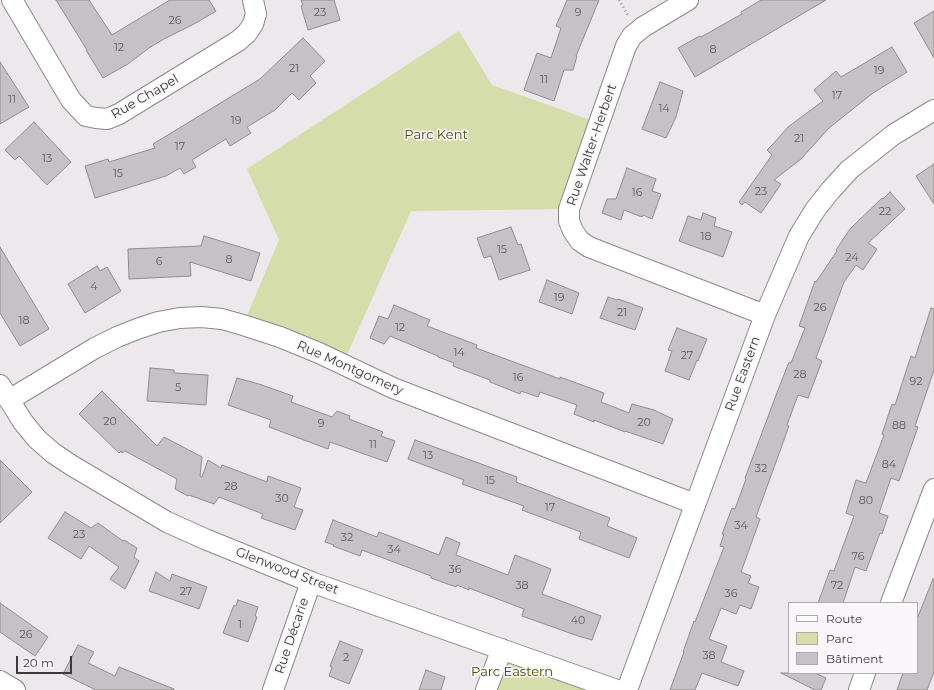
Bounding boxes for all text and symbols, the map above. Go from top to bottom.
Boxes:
house number: 23 [314,6,326,20]
house number: 9 [575,6,581,20]
house number: 26 [169,14,181,28]
house number: 12 [114,41,124,55]
house number: 8 [709,43,717,57]
house number: 21 [289,62,299,76]
house number: 19 [874,64,884,78]
street label: Rue Chapel [109,71,181,123]
house number: 11 [540,73,548,87]
street label: Rue Walter-Herbert [564,82,620,208]
house number: 17 [832,89,842,103]
house number: 11 [8,93,16,107]
house number: 14 [658,102,670,116]
house number: 19 [231,114,241,128]
park label: Parc Kent [404,127,468,143]
house number: 21 [794,132,804,146]
house number: 17 [175,140,185,154]
house number: 13 [42,152,52,166]
house number: 15 [113,167,123,181]
house number: 23 [755,185,767,199]
house number: 16 [632,186,642,200]
house number: 22 [879,205,891,219]
house number: 18 [701,230,711,244]
house number: 15 [497,243,507,257]
house number: 24 [845,251,859,265]
house number: 8 [225,253,233,267]
house number: 6 [156,255,162,269]
house number: 4 [90,280,98,294]
house number: 19 [554,291,564,305]
house number: 26 [814,301,826,315]
house number: 21 [617,306,627,320]
house number: 18 [19,314,29,328]
house number: 12 [395,321,405,335]
street label: Rue Eastern [722,334,764,414]
street label: Rue Montgomery [294,338,406,398]
house number: 14 [453,346,465,360]
house number: 27 [681,349,693,363]
house number: 28 [793,368,807,382]
house number: 16 [513,371,523,385]
house number: 92 [910,375,922,389]
house number: 5 [175,381,181,395]
house number: 20 [103,415,117,429]
house number: 20 [637,416,651,430]
house number: 9 [318,417,324,431]
house number: 88 [892,419,906,433]
house number: 11 [369,438,377,452]
house number: 13 [423,449,433,463]
house number: 84 [882,458,896,472]
house number: 32 [755,462,767,476]
house number: 15 [485,474,495,488]
house number: 28 [224,480,238,494]
house number: 30 [275,492,289,506]
house number: 80 [859,494,873,508]
house number: 17 [545,501,555,515]
house number: 34 [734,519,748,533]
house number: 23 [73,528,85,542]
house number: 32 [341,531,353,545]
house number: 34 [387,543,401,557]
street label: Glenwood Street [233,544,341,598]
house number: 76 [852,550,864,564]
house number: 36 [449,563,461,577]
house number: 38 [515,579,529,593]
house number: 72 [831,579,843,593]
house number: 27 [180,585,192,599]
house number: 36 [725,587,737,601]
street label: Rue Décarie [272,596,312,676]
legend [788,602,918,674]
text: Route [826,611,862,626]
house number: 40 [571,614,585,628]
house number: 1 [238,618,242,632]
house number: 26 [20,628,32,642]
text: Parc [826,631,853,646]
scale bar [18,648,74,674]
house number: 38 [702,649,716,663]
house number: 2 [343,651,349,665]
text: Bâtiment [826,651,883,666]
text: 20 m [23,655,54,670]
park label: Parc Eastern [471,664,553,680]

